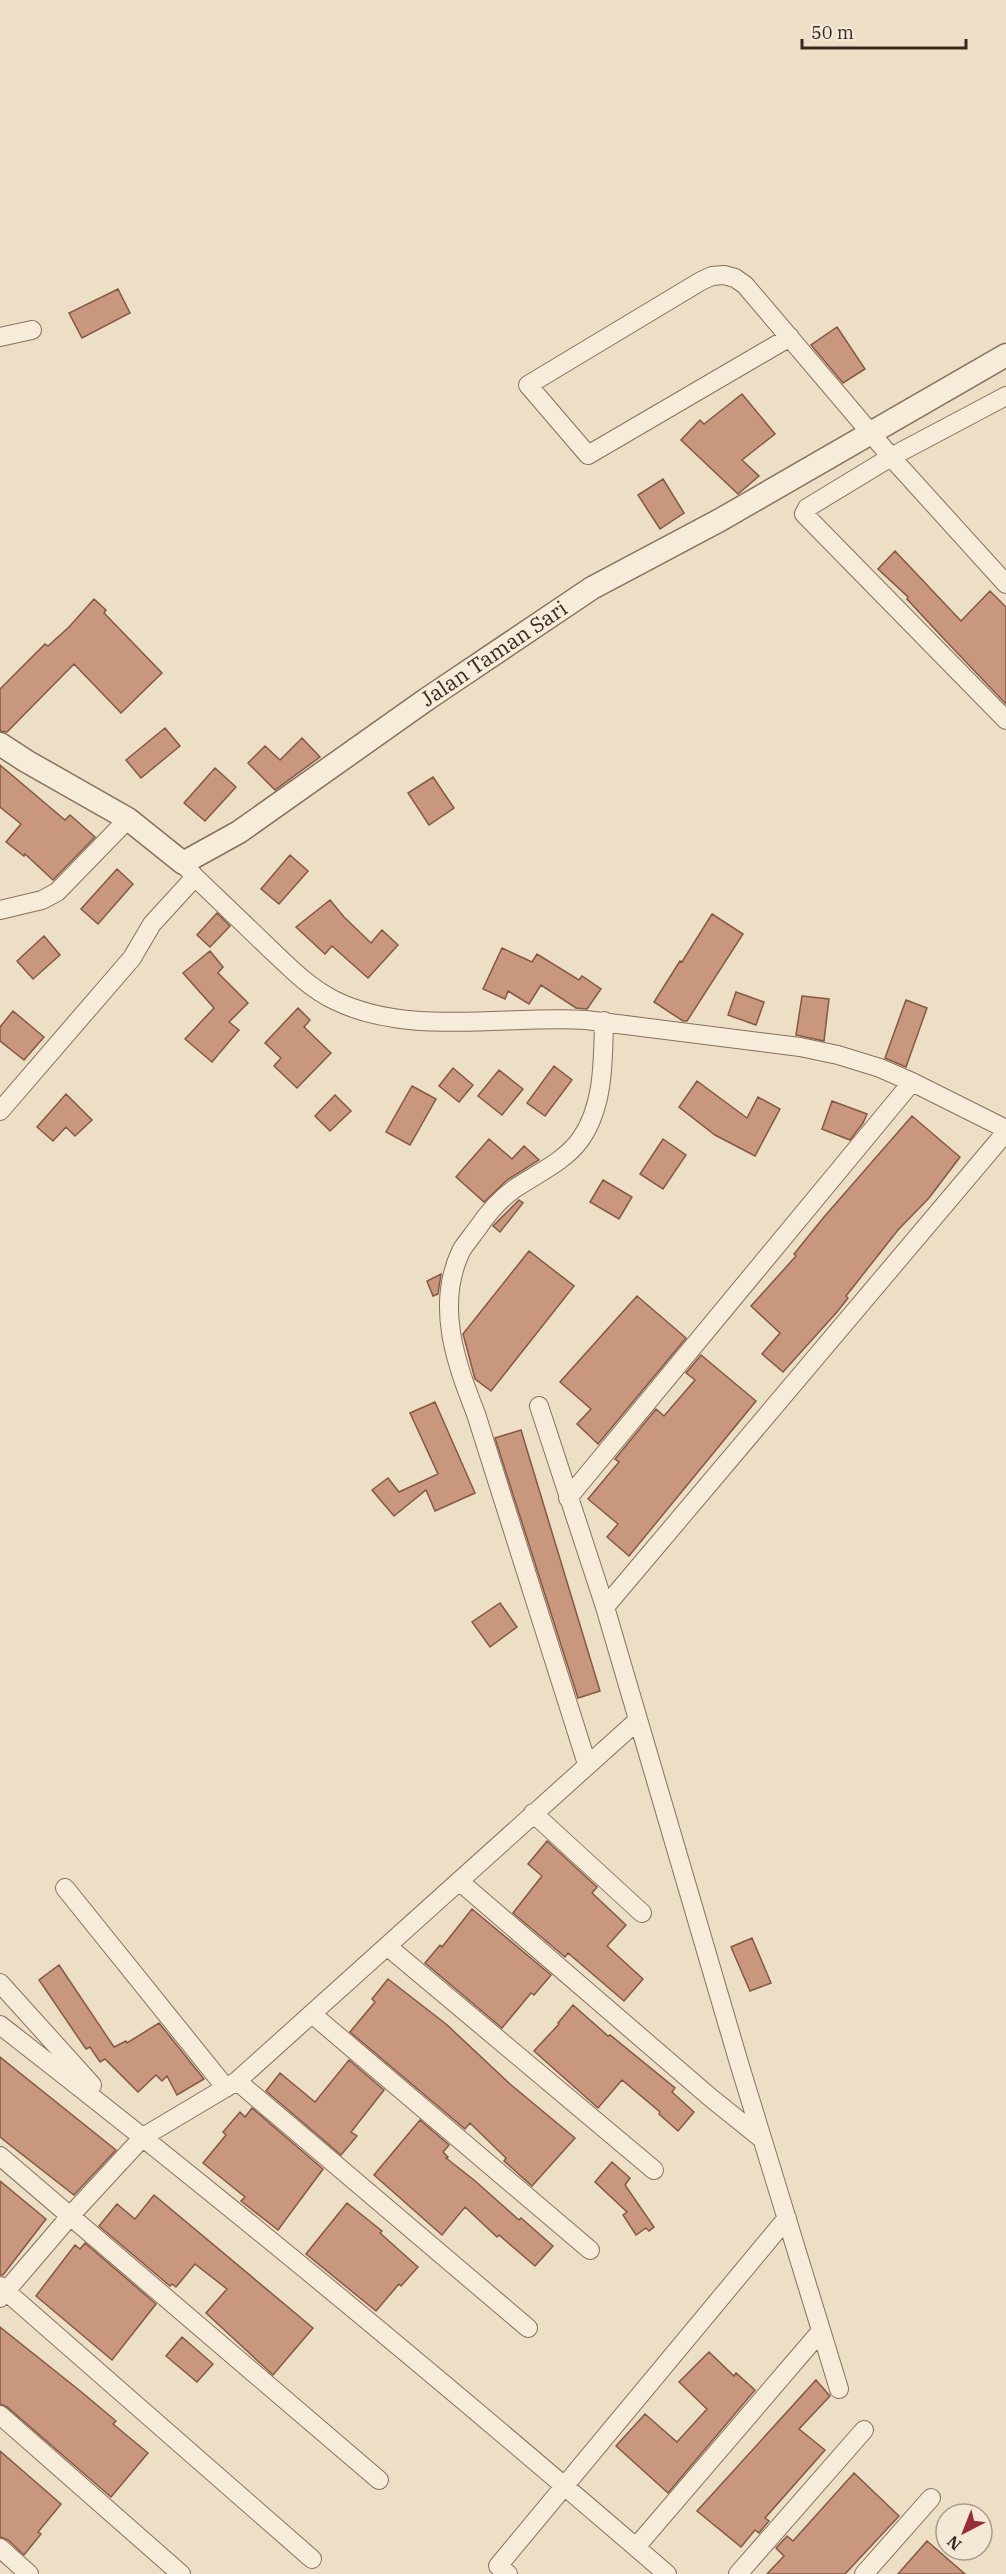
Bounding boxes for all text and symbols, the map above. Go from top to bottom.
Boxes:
scale bar [802,12,966,50]
text: 50 m [811,21,854,44]
street label: Jalan Taman Sari [415,594,572,712]
north arrow [934,2502,994,2562]
text: N [943,2531,965,2555]

